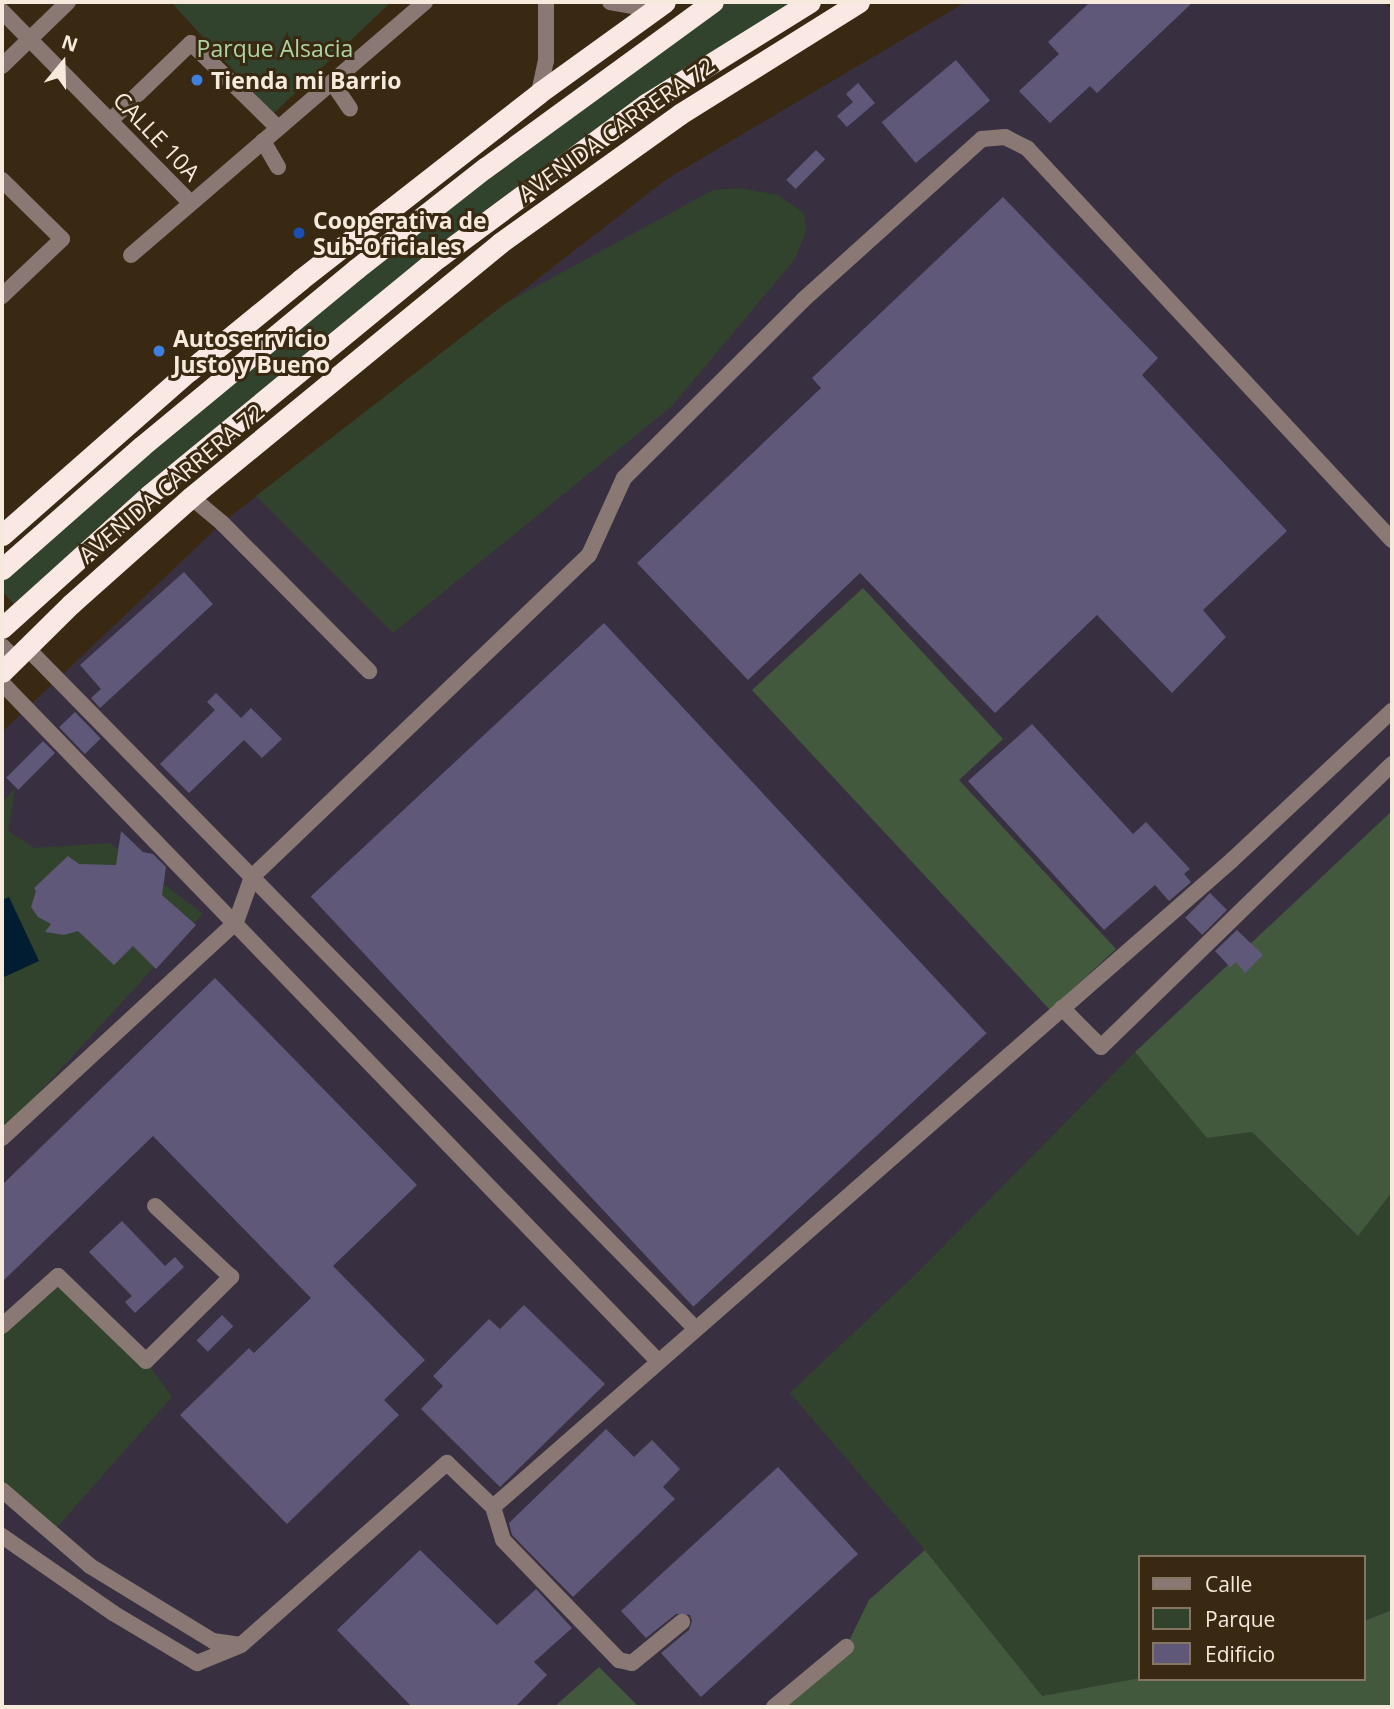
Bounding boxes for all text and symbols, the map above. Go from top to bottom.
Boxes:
north arrow [28,28,98,98]
text: N [58,28,81,58]
park label: Parque Alsacia [197,34,353,62]
street label: AVENIDA CARRERA 72 [513,51,719,207]
place label: Tienda mi Barrio [211,66,402,94]
marker: Tienda mi Barrio [189,72,205,88]
street label: CALLE 10A [108,86,206,186]
place label: Cooperativa de Sub-Oficiales [313,206,487,260]
marker: Cooperativa de Sub-Oficiales [291,225,307,241]
place label: Autoserrvicio Justo y Bueno [173,324,330,378]
marker: Autoserrvicio Justo y Bueno [151,343,167,359]
street label: AVENIDA CARRERA 72 [73,397,269,569]
legend [1138,1555,1366,1681]
text: Calle [1205,1570,1252,1598]
text: Parque [1205,1605,1275,1633]
text: Edificio [1205,1640,1275,1668]

